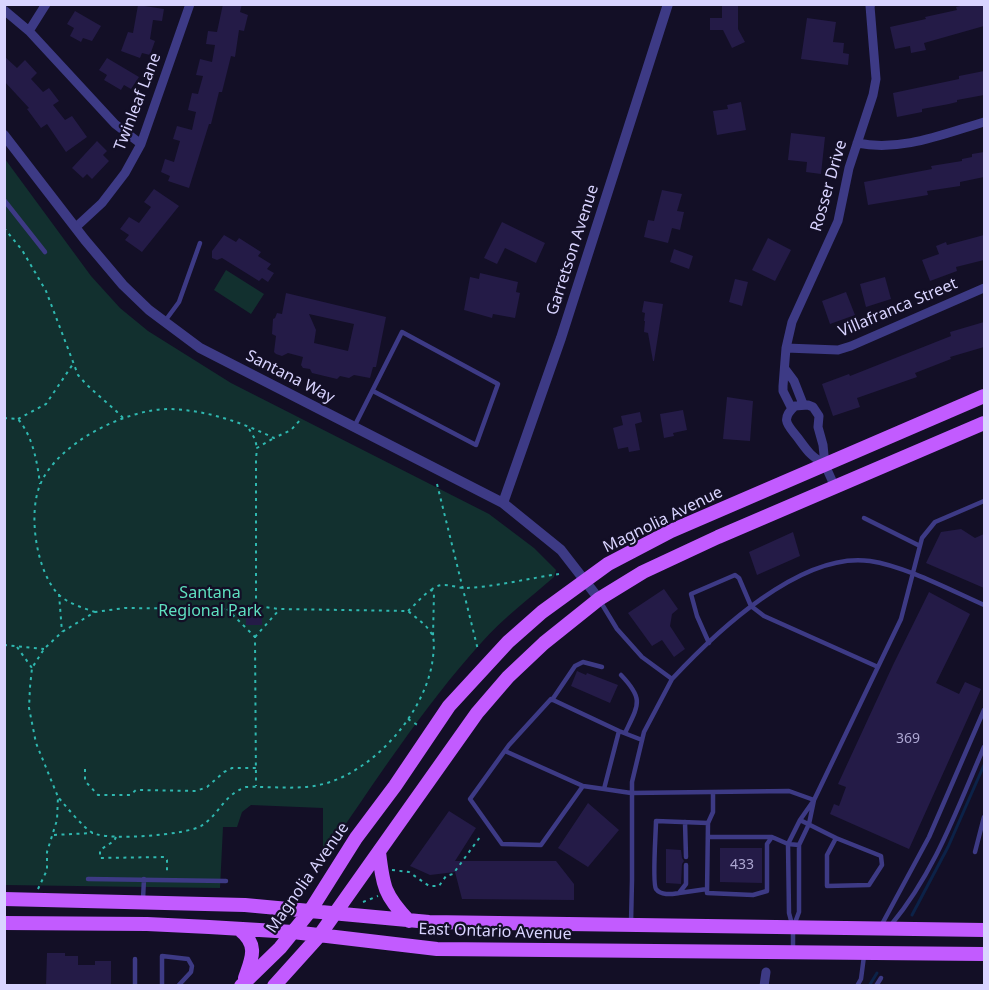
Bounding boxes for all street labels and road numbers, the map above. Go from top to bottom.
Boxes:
street label: Twinleaf Lane [111,50,165,154]
street label: Rosser Drive [807,138,851,234]
street label: Garretson Avenue [543,182,603,318]
street label: Villafranca Street [836,274,960,342]
street label: Santana Way [242,346,338,408]
street label: Magnolia Avenue [600,483,726,557]
street label: Magnolia Avenue [263,819,353,937]
street label: East Ontario Avenue [418,920,572,944]

